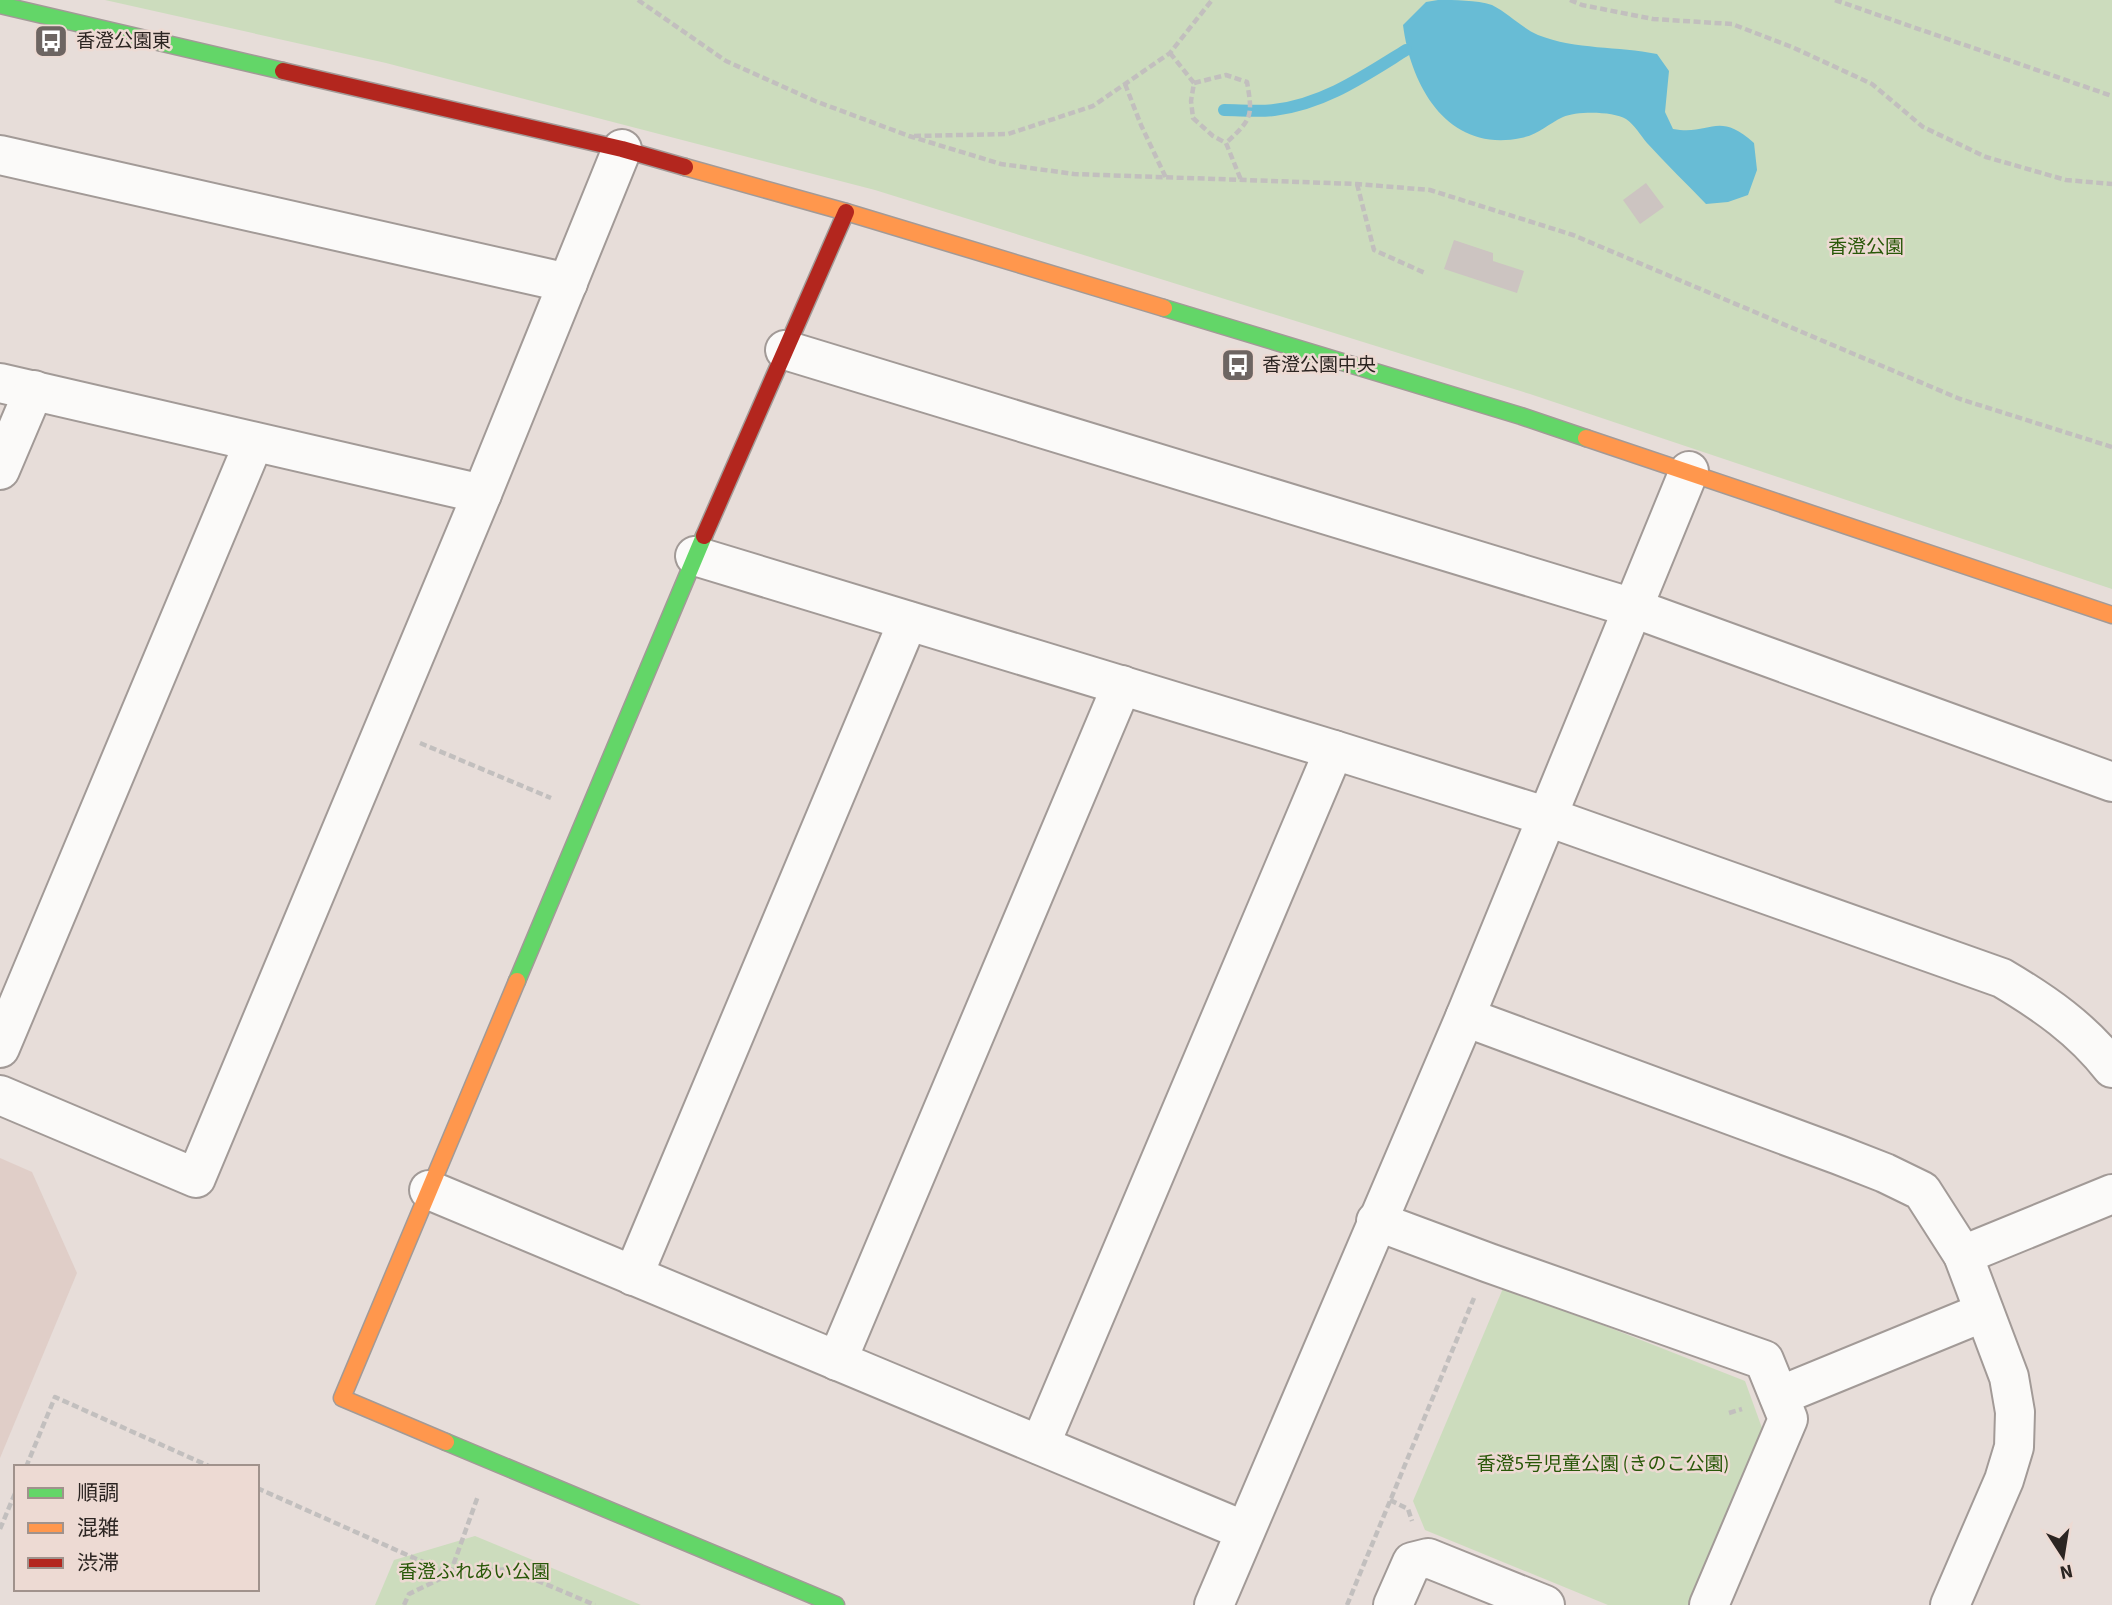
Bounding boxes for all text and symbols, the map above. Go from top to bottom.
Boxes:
bus stop icon: 香澄公園東 [32,22,70,60]
place label: 香澄公園東 [76,28,171,55]
park label: 香澄公園 [1828,234,1904,261]
bus stop icon: 香澄公園中央 [1219,346,1257,384]
place label: 香澄公園中央 [1262,352,1376,379]
park label: 香澄5号児童公園 (きのこ公園) [1477,1451,1729,1478]
legend [14,1465,259,1591]
text: 順調 [77,1478,119,1508]
text: 混雑 [77,1513,119,1543]
north arrow [2028,1521,2098,1591]
text: 渋滞 [77,1548,119,1578]
text: N [2057,1557,2075,1586]
park label: 香澄ふれあい公園 [398,1559,550,1586]

